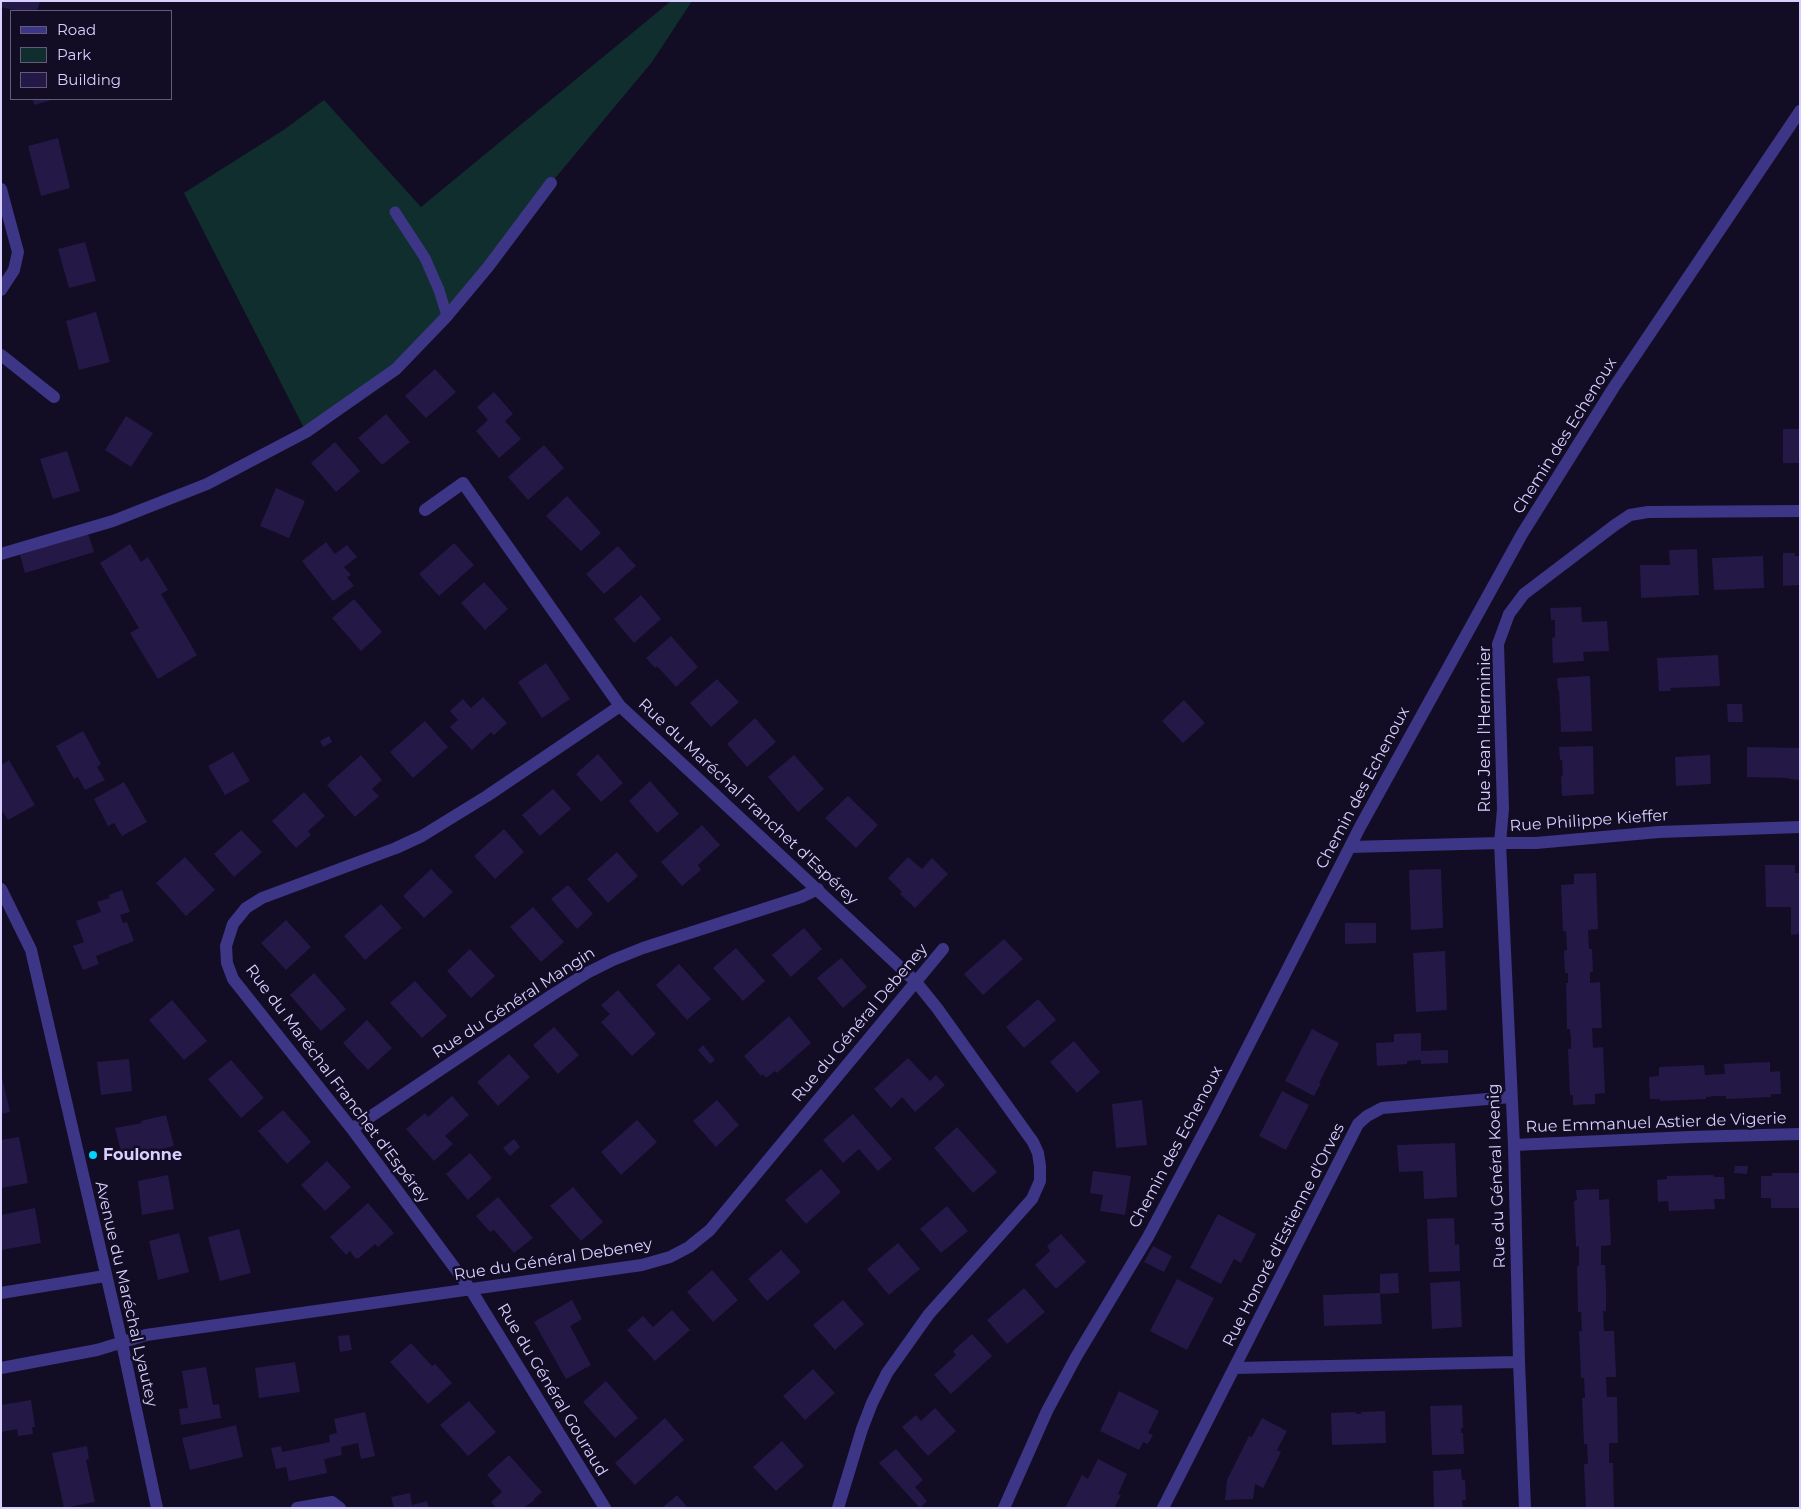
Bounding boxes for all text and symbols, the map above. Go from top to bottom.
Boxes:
legend [10,10,172,100]
text: Road [57,20,96,39]
text: Park [57,45,91,64]
text: Building [57,70,121,89]
street label: Chemin des Echenoux [1509,354,1621,518]
street label: Rue Jean l'Herminier [1475,645,1495,813]
street label: Rue du Maréchal Franchet d'Espérey [634,695,862,909]
street label: Chemin des Echenoux [1312,704,1414,872]
street label: Rue Philippe Kieffer [1509,806,1669,836]
street label: Rue du Général Debeney [788,940,932,1106]
street label: Rue du Général Mangin [429,943,599,1063]
street label: Rue du Maréchal Franchet d'Espérey [241,961,433,1207]
street label: Chemin des Echenoux [1125,1063,1227,1231]
street label: Rue du Général Koenig [1484,1083,1510,1269]
street label: Rue Emmanuel Astier de Vigerie [1525,1109,1787,1137]
street label: Rue Honoré d'Estienne d'Orves [1219,1120,1349,1350]
place label: Foulonne [103,1145,182,1165]
marker: Foulonne [87,1149,99,1161]
street label: Avenue du Maréchal Lyautey [91,1179,161,1409]
street label: Rue du Général Debeney [452,1235,654,1285]
street label: Rue du Général Gouraud [493,1300,611,1480]

